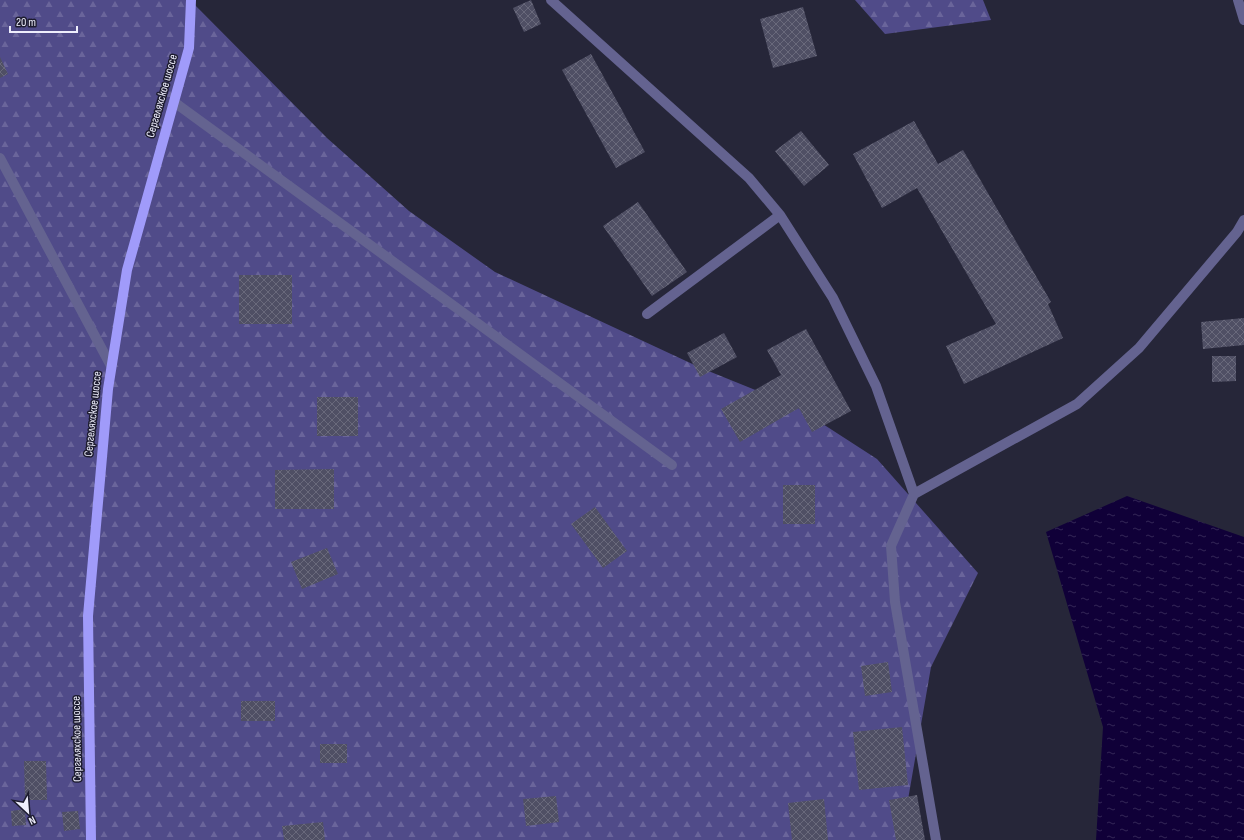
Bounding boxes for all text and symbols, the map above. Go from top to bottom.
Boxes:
scale bar [10,8,77,34]
text: 20 m [16,15,36,30]
street label: Сергеляхское шоссе [143,53,181,139]
street label: Сергеляхское шоссе [81,370,105,457]
street label: Сергеляхское шоссе [69,696,85,782]
north arrow [8,792,48,832]
text: N [27,813,38,828]

